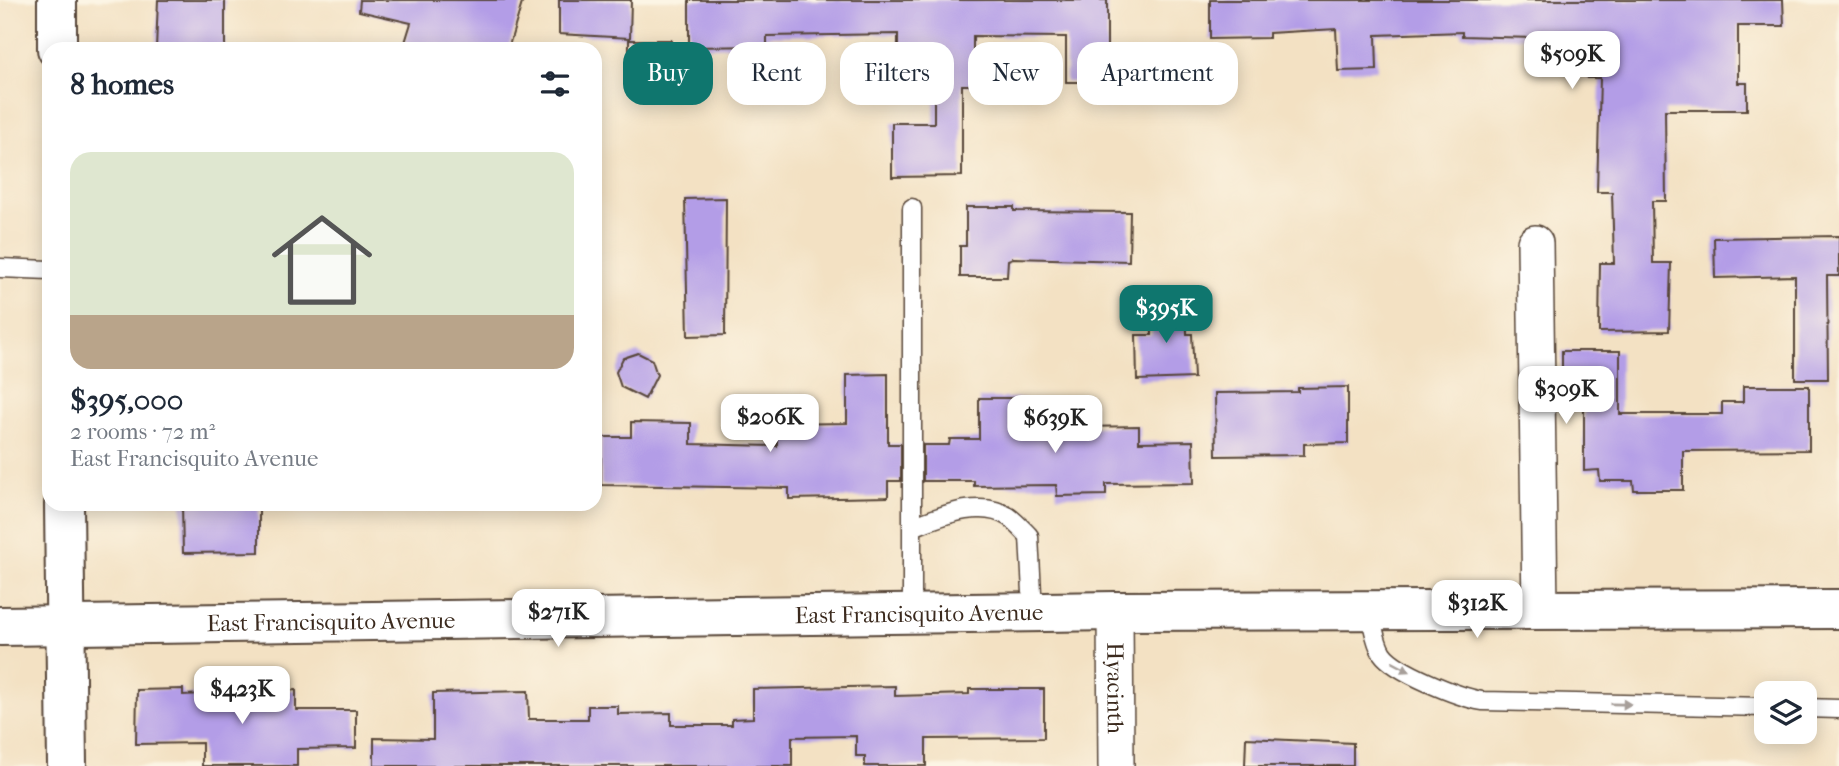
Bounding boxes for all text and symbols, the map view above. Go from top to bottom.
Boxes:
pin: $509K [1523,32,1621,91]
text: $509K [1540,40,1604,67]
chip: Buy [623,42,713,105]
chip: Rent [727,42,826,105]
chip: Filters [840,42,954,105]
chip: New [968,42,1063,105]
chip: Apartment [1077,42,1238,105]
icon: filters [536,65,574,103]
text: 8 homes [70,67,174,102]
icon: home [259,197,385,323]
pin: $395K [1117,286,1215,345]
text: $395K [1136,294,1196,321]
pin: $309K [1517,366,1615,426]
text: $309K [1534,375,1598,402]
text: $395,000 [70,383,183,418]
pin: $206K [721,394,819,454]
pin: $639K [1006,396,1104,455]
text: $206K [737,403,803,430]
text: $639K [1023,404,1087,431]
text: 2 rooms · 72 m² [70,418,215,445]
text: East Francisquito Avenue [70,445,318,472]
pin: $312K [1428,580,1526,640]
text: $312K [1448,589,1506,616]
pin: $271K [509,590,607,649]
text: $271K [528,598,588,625]
street label: East Francisquito Avenue [794,599,1043,629]
street label: East Francisquito Avenue [207,607,455,637]
street label: Hyacinth [1101,642,1129,734]
one-way arrow [1392,661,1411,673]
pin: $423K [193,666,291,726]
text: $423K [210,675,274,702]
map controls [1754,681,1817,744]
button: layers [1754,681,1817,744]
one-way arrow [1611,699,1633,710]

